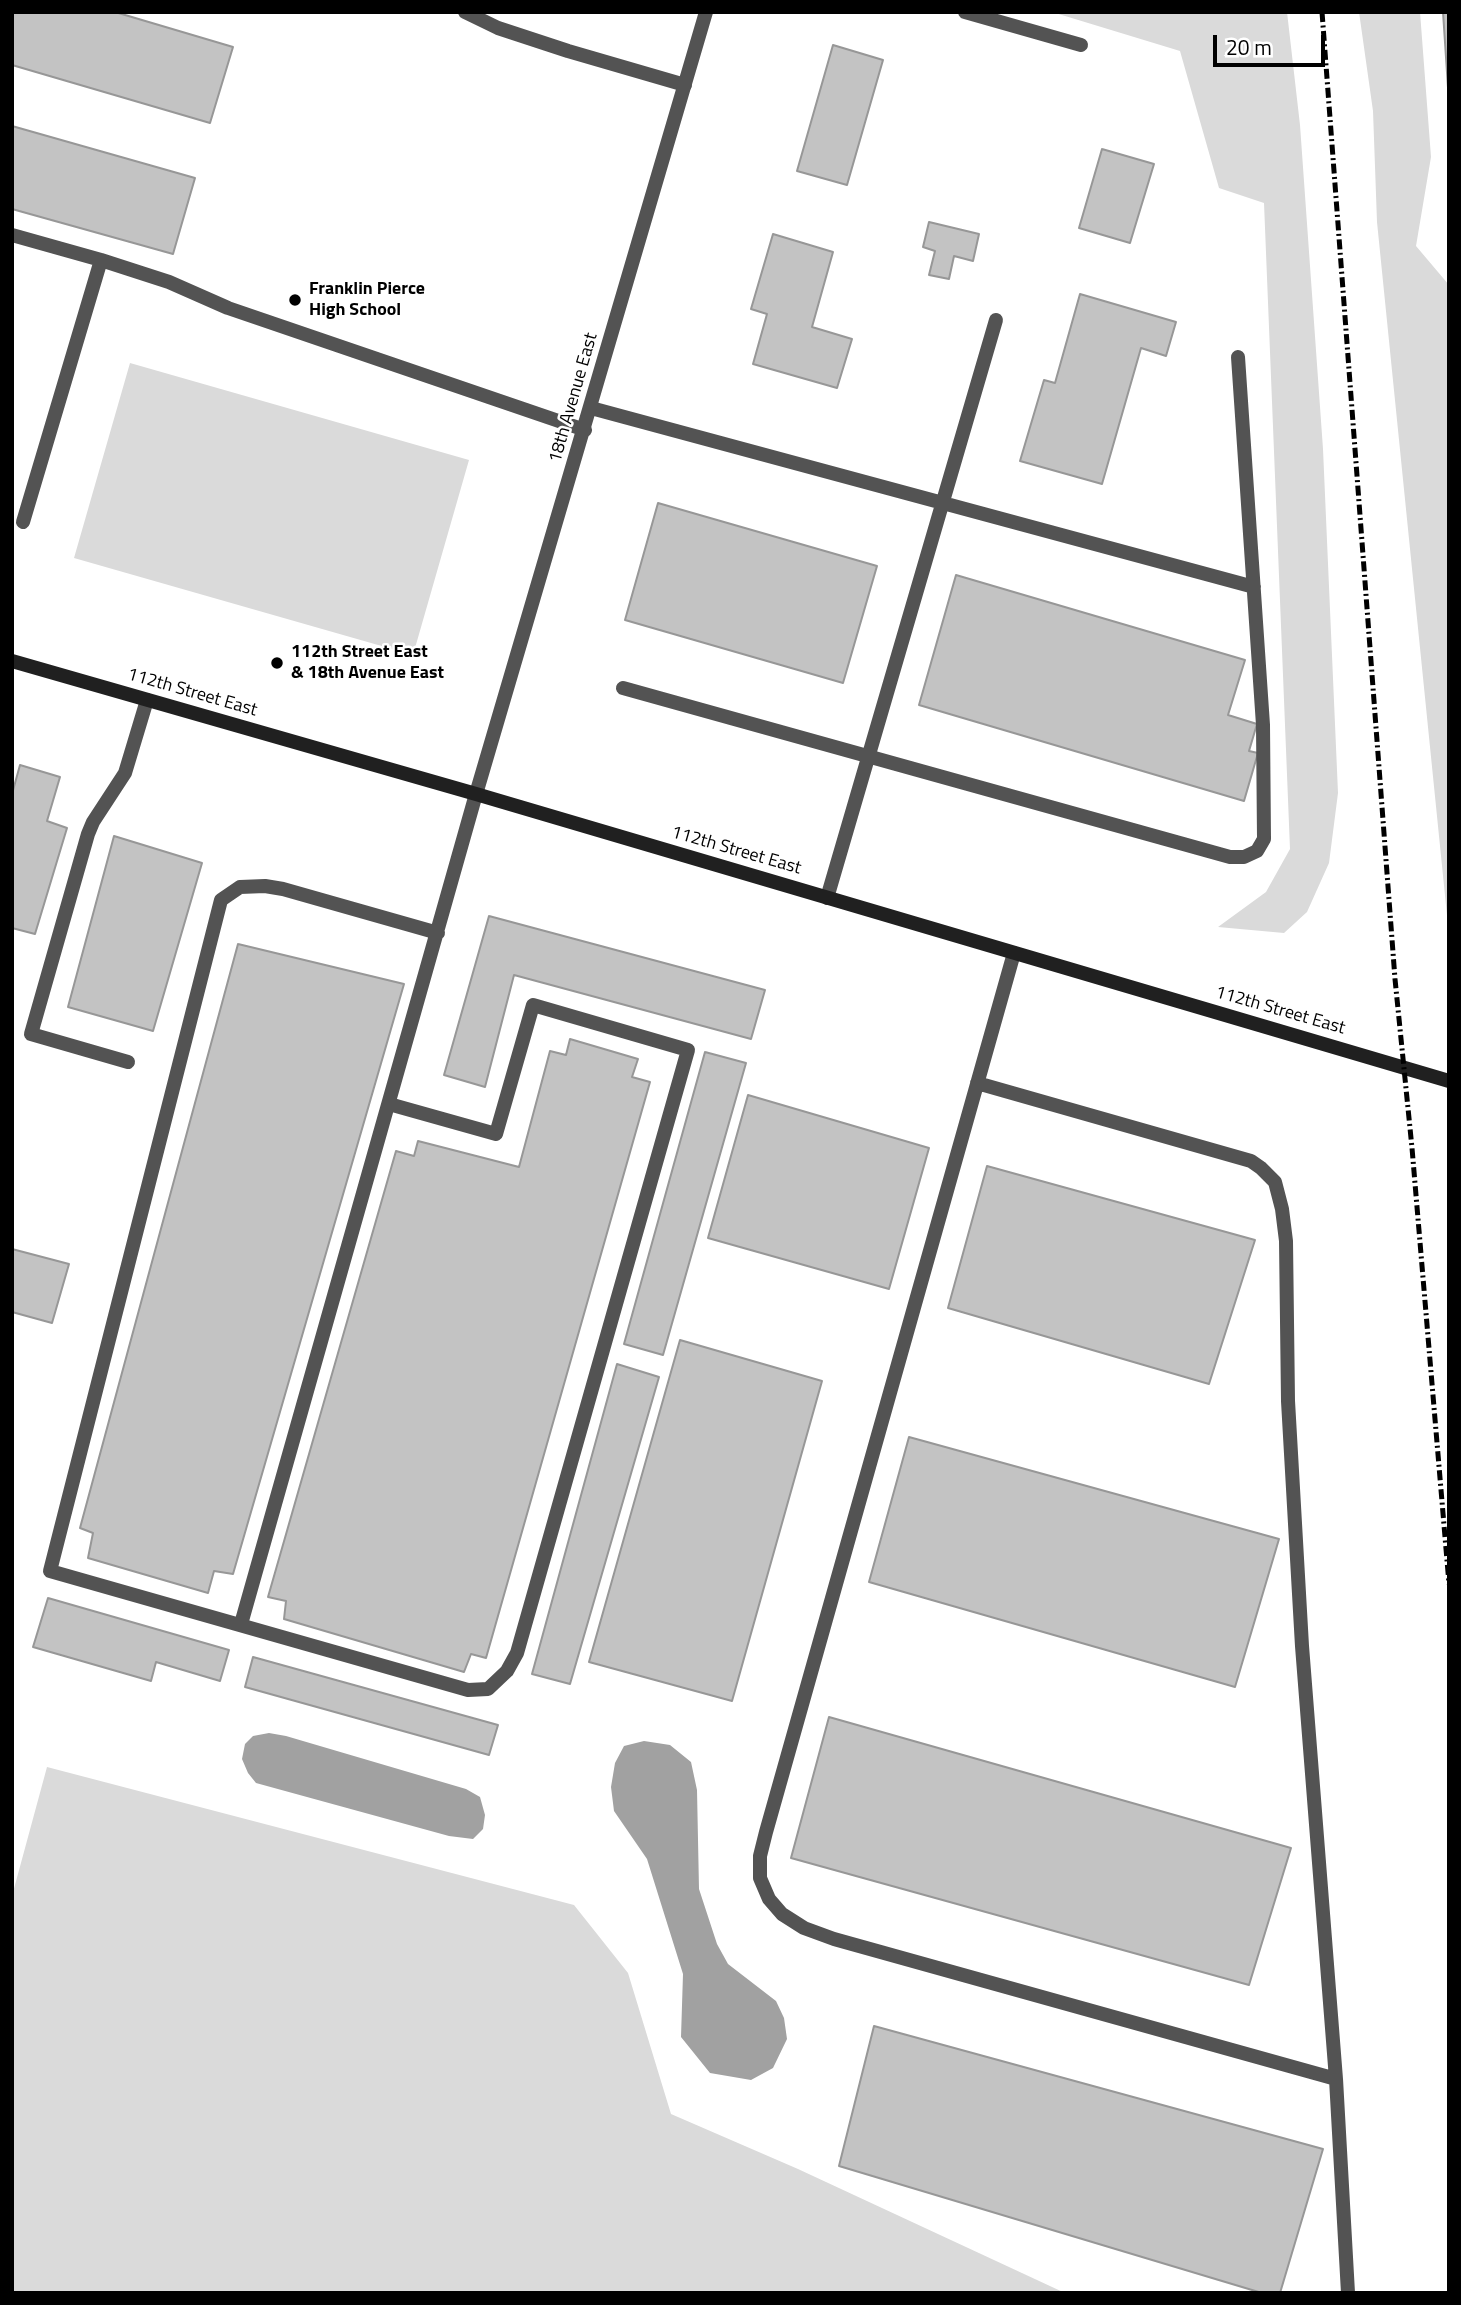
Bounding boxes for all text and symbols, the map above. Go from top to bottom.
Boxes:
scale bar [1216,21,1328,65]
text: 20 m [1226,31,1272,63]
place label: Franklin Pierce High School [309,279,425,322]
marker: Franklin Pierce High School [287,292,303,308]
street label: 18th Avenue East [545,331,603,465]
place label: 112th Street East & 18th Avenue East [291,642,444,684]
marker: 112th Street East & 18th Avenue East [269,655,285,671]
street label: 112th Street East [125,664,259,722]
street label: 112th Street East [669,822,803,880]
street label: 112th Street East [1213,982,1347,1040]

